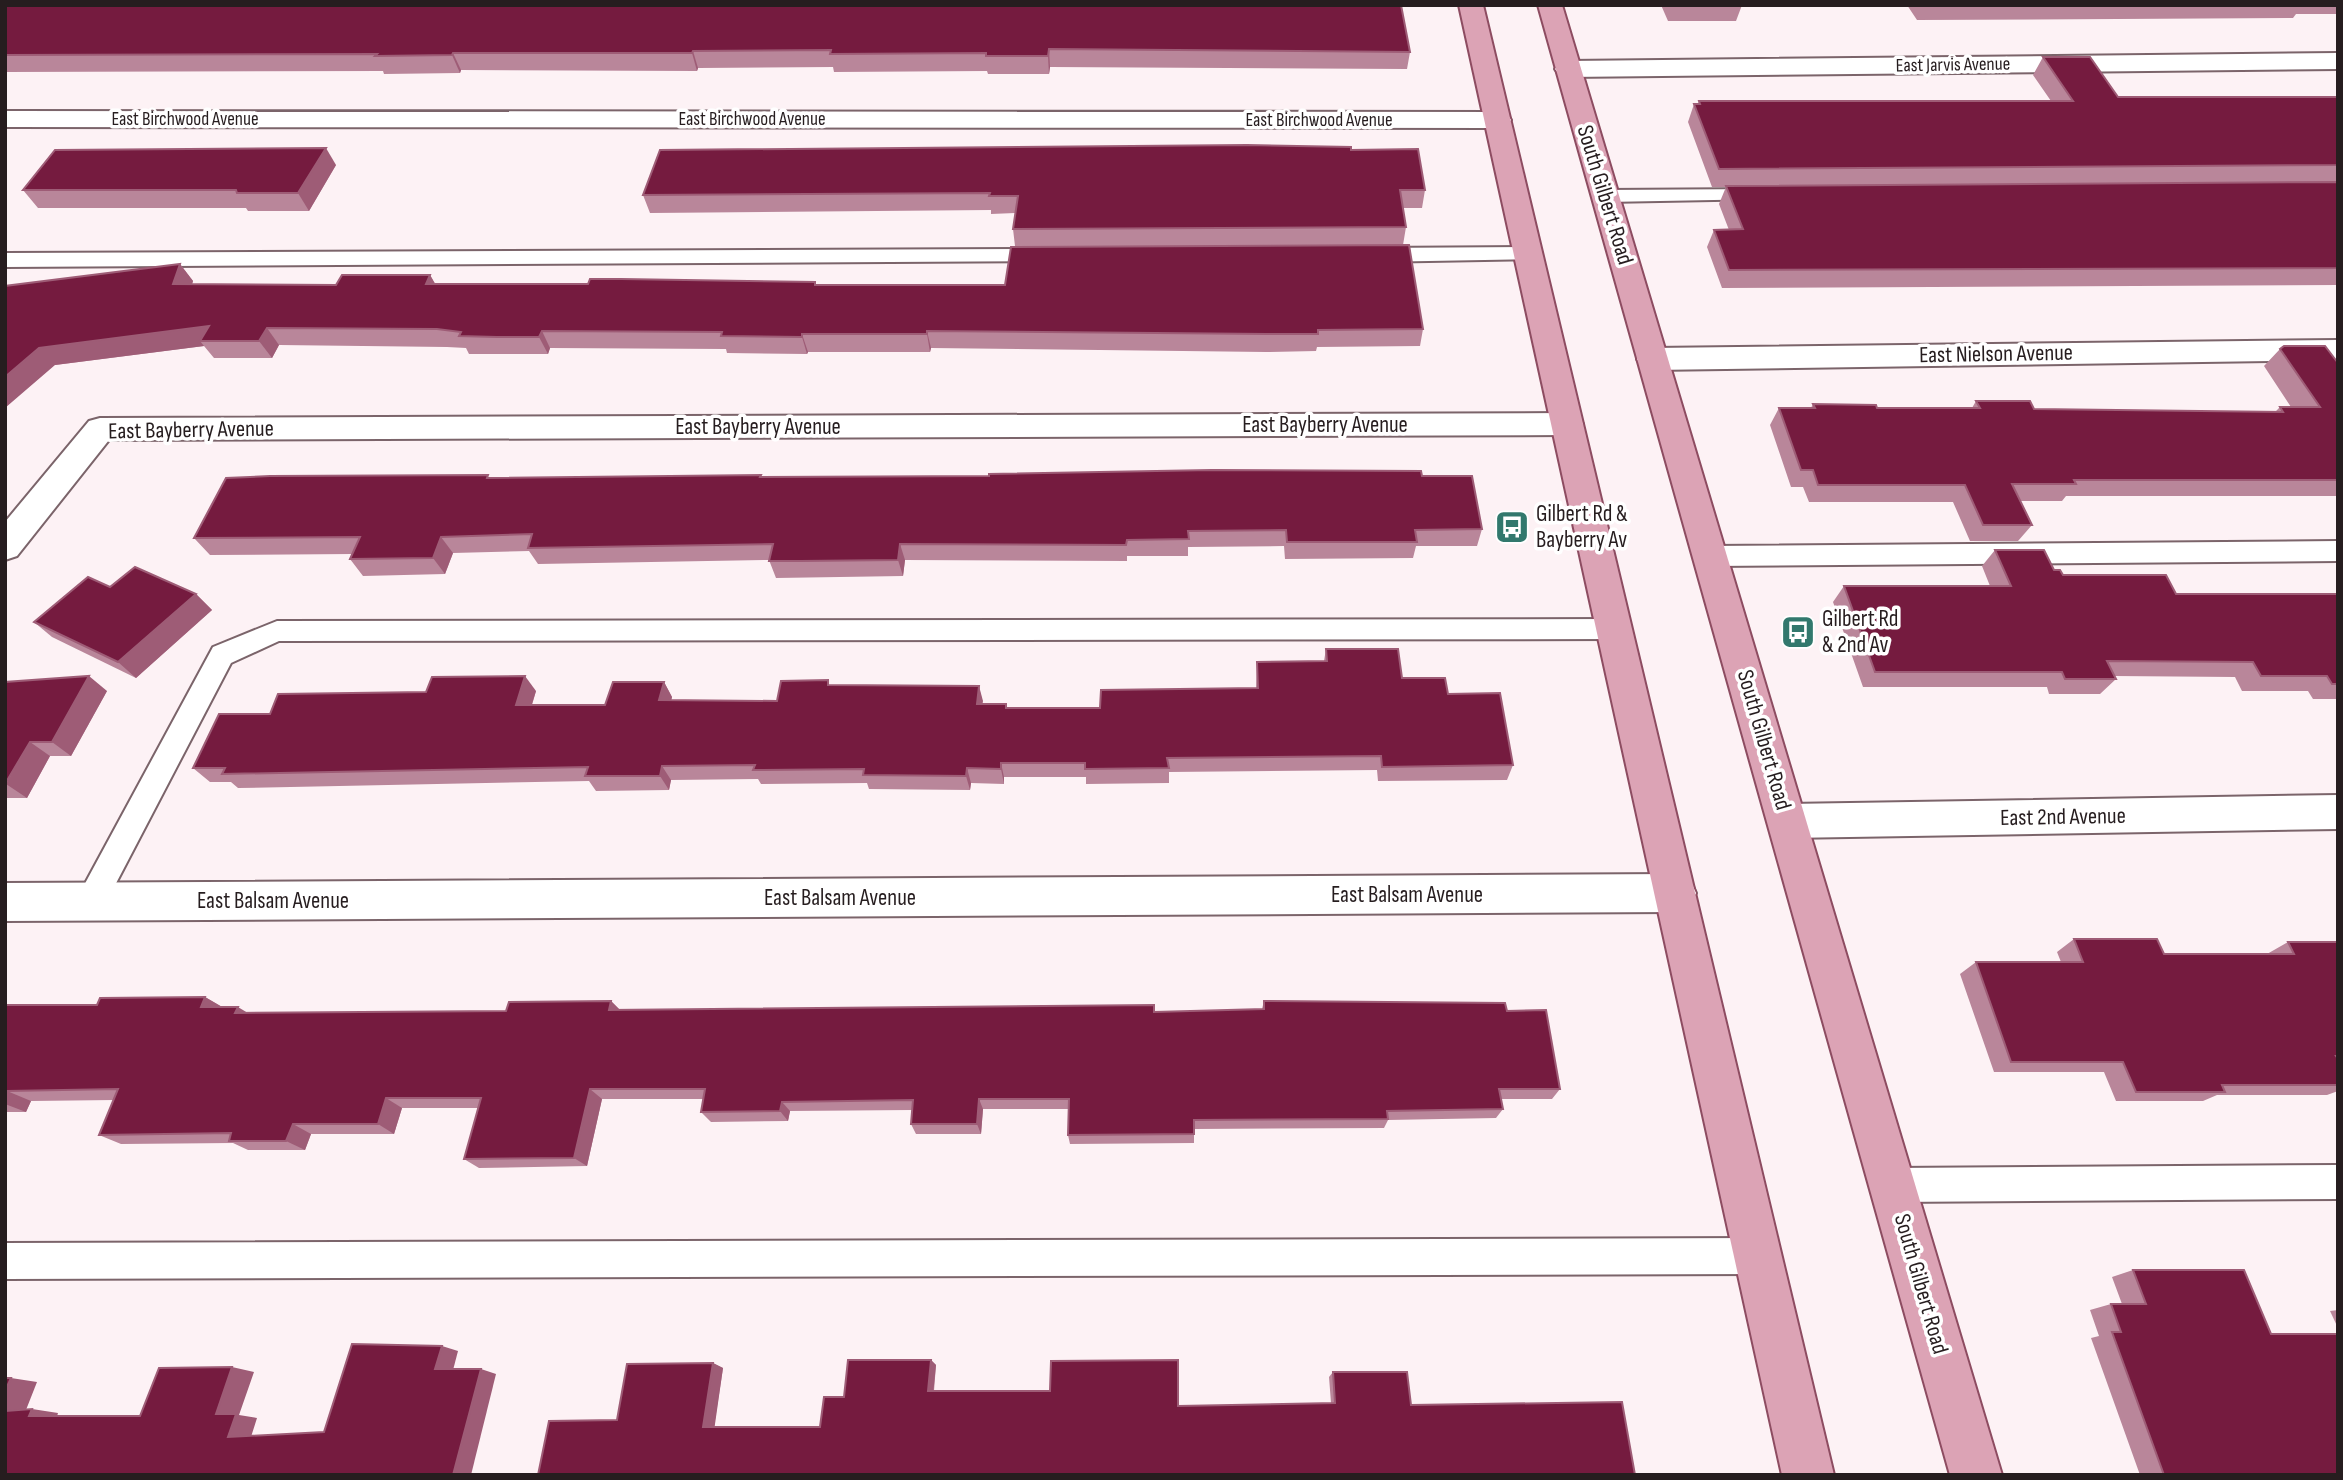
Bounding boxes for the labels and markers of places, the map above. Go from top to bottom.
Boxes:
place label: Gilbert Rd & Bayberry Av [1536,500,1628,554]
bus stop icon: Gilbert Rd & Bayberry Av [1493,508,1531,546]
place label: Gilbert Rd & 2nd Av [1822,605,1898,659]
bus stop icon: Gilbert Rd & 2nd Av [1779,613,1817,651]

